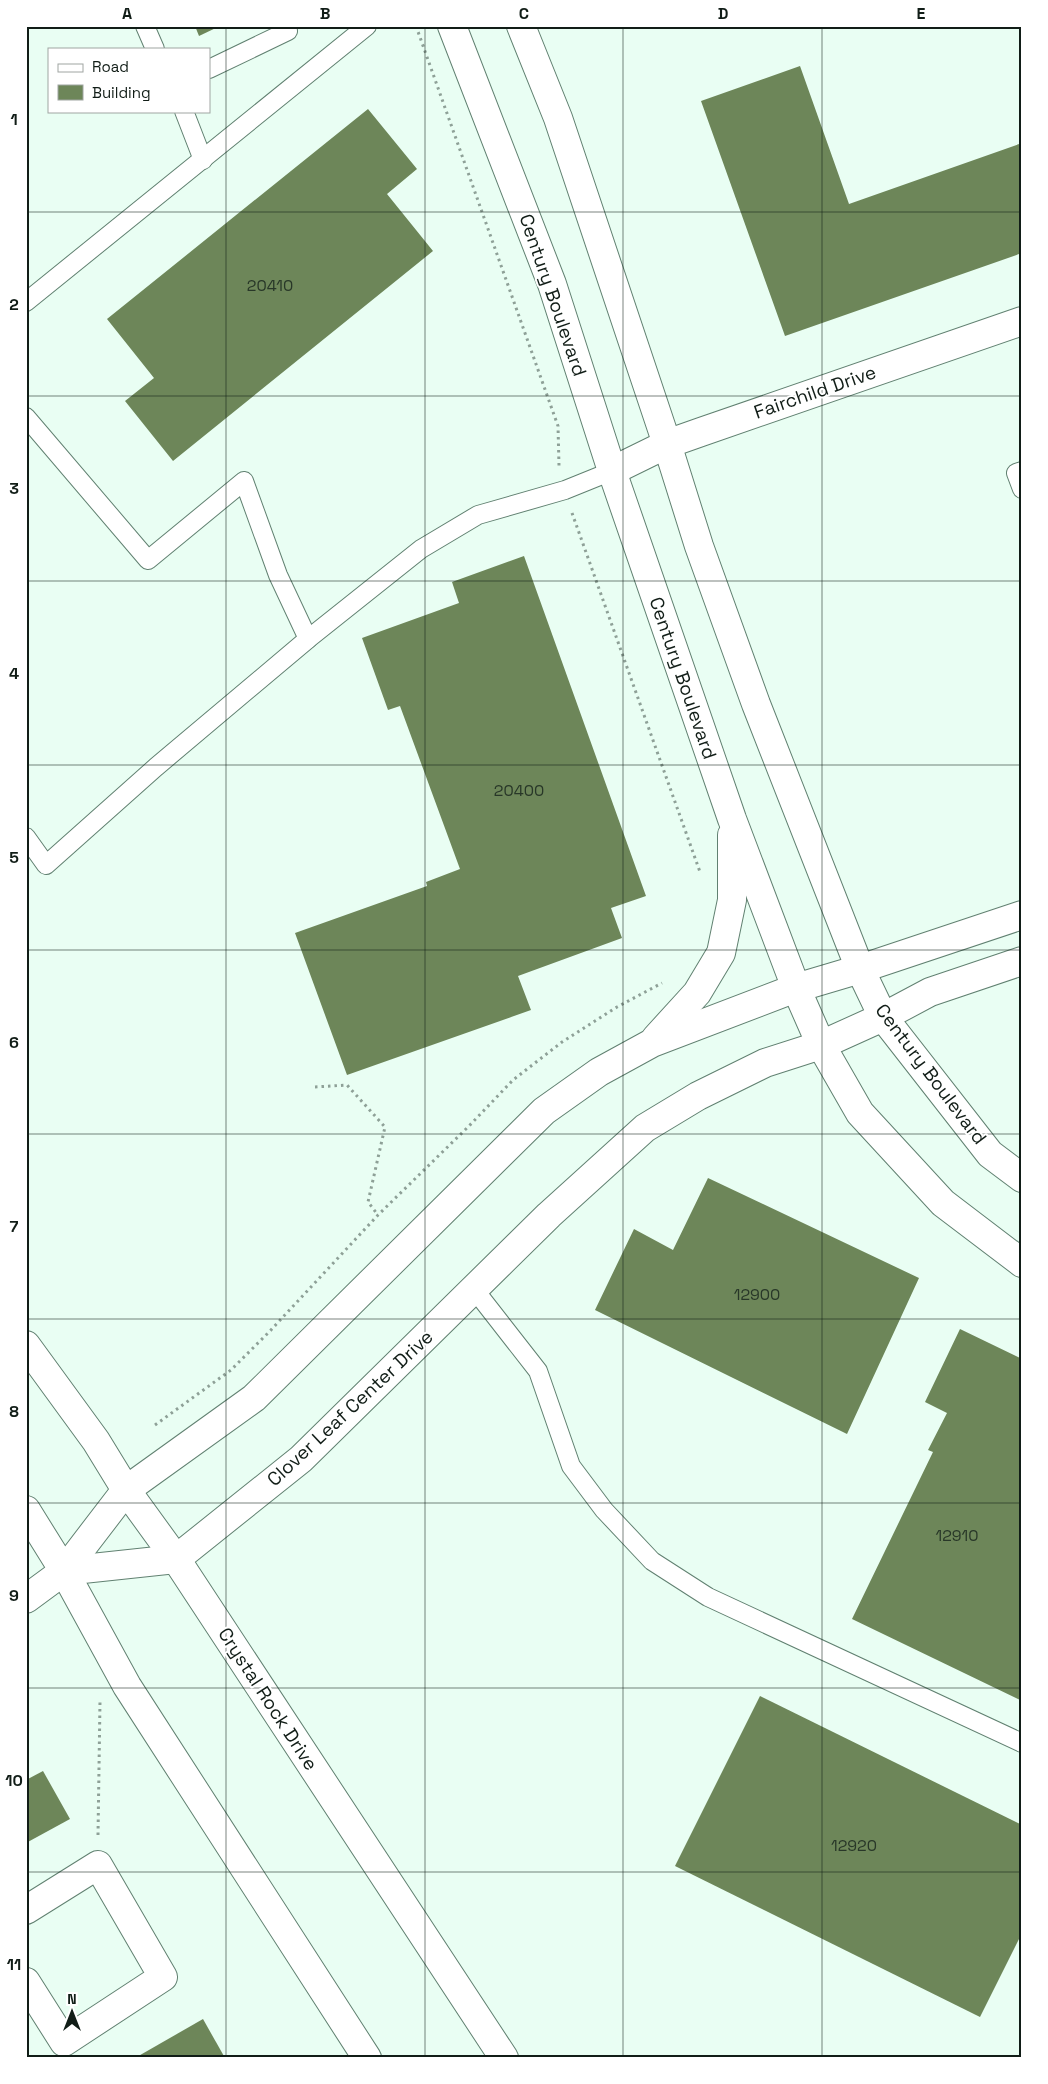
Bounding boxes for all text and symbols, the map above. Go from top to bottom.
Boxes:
text: A [122,3,132,24]
text: B [320,3,330,24]
text: C [519,3,529,24]
text: D [718,3,728,24]
text: E [917,3,926,24]
legend [48,48,210,112]
text: Road [92,57,129,76]
text: Building [92,83,151,102]
text: 1 [10,109,18,130]
street label: Century Boulevard [513,210,593,380]
house number: 20410 [247,275,293,296]
text: 2 [9,294,19,315]
street label: Fairchild Drive [751,359,879,425]
text: 3 [9,478,19,499]
street label: Century Boulevard [643,593,723,763]
text: 4 [9,663,19,684]
house number: 20400 [494,780,544,801]
text: 5 [9,847,19,868]
street label: Century Boulevard [870,998,992,1150]
text: 6 [9,1032,19,1053]
text: 7 [10,1216,19,1237]
house number: 12900 [734,1284,780,1305]
street label: Clover Leaf Center Drive [262,1324,438,1492]
text: 8 [9,1401,19,1422]
house number: 12910 [935,1525,979,1546]
text: 9 [9,1585,19,1606]
street label: Crystal Rock Drive [212,1623,324,1775]
text: 10 [5,1770,23,1791]
house number: 12920 [831,1835,877,1856]
text: 11 [7,1954,21,1975]
north arrow [48,1986,98,2036]
text: N [67,1990,77,2008]

